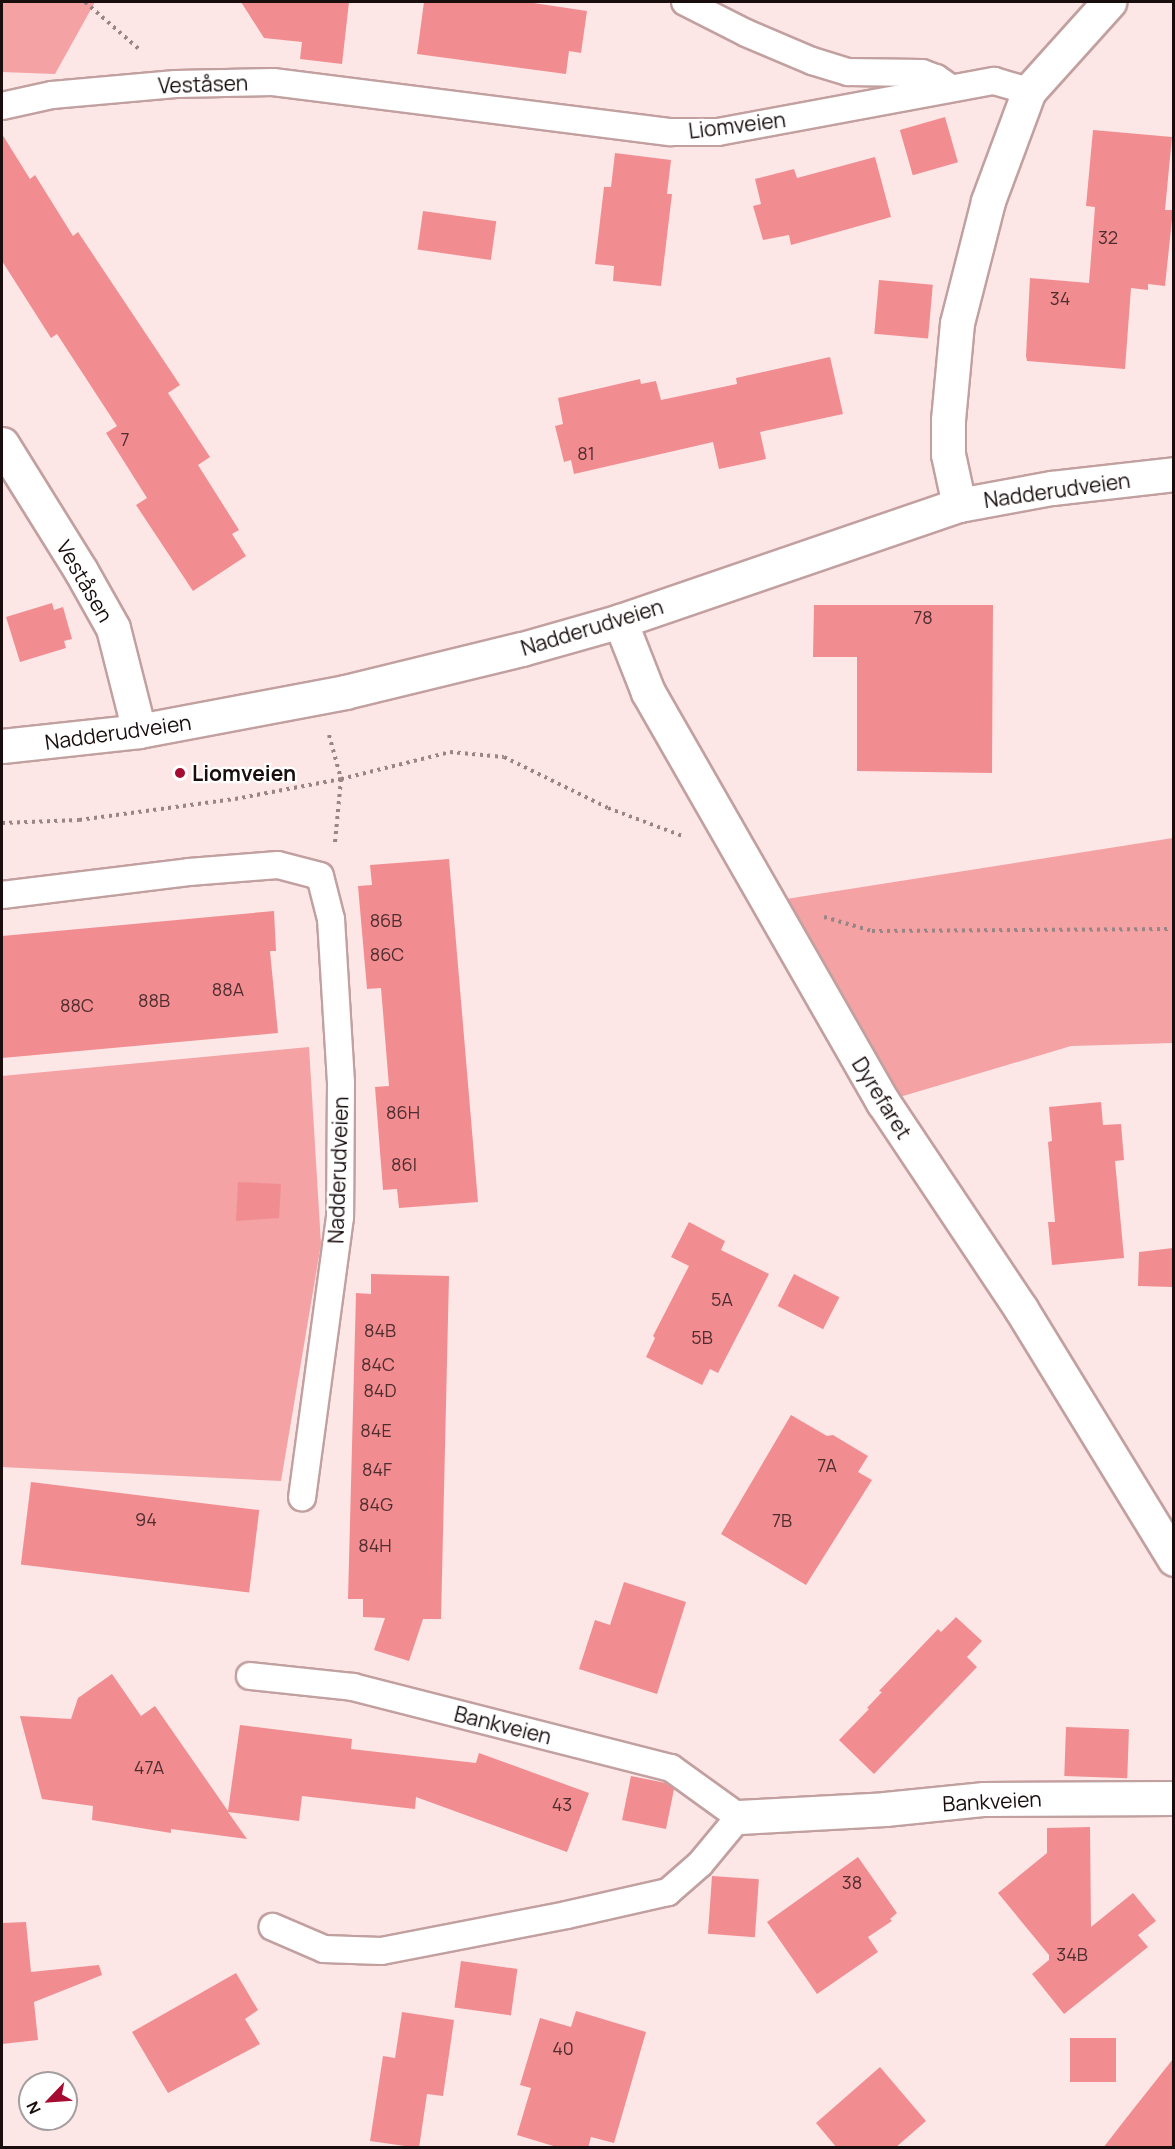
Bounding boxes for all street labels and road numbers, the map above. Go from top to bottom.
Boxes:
street label: Veståsen [157,70,249,98]
street label: Liomveien [687,107,787,143]
street label: Nadderudveien [982,467,1132,513]
street label: Veståsen [52,536,118,626]
street label: Nadderudveien [518,593,666,661]
street label: Nadderudveien [43,709,193,755]
street label: Dyrefaret [847,1052,917,1144]
street label: Nadderudveien [323,1096,353,1244]
street label: Bankveien [452,1701,554,1749]
street label: Bankveien [942,1786,1042,1816]

